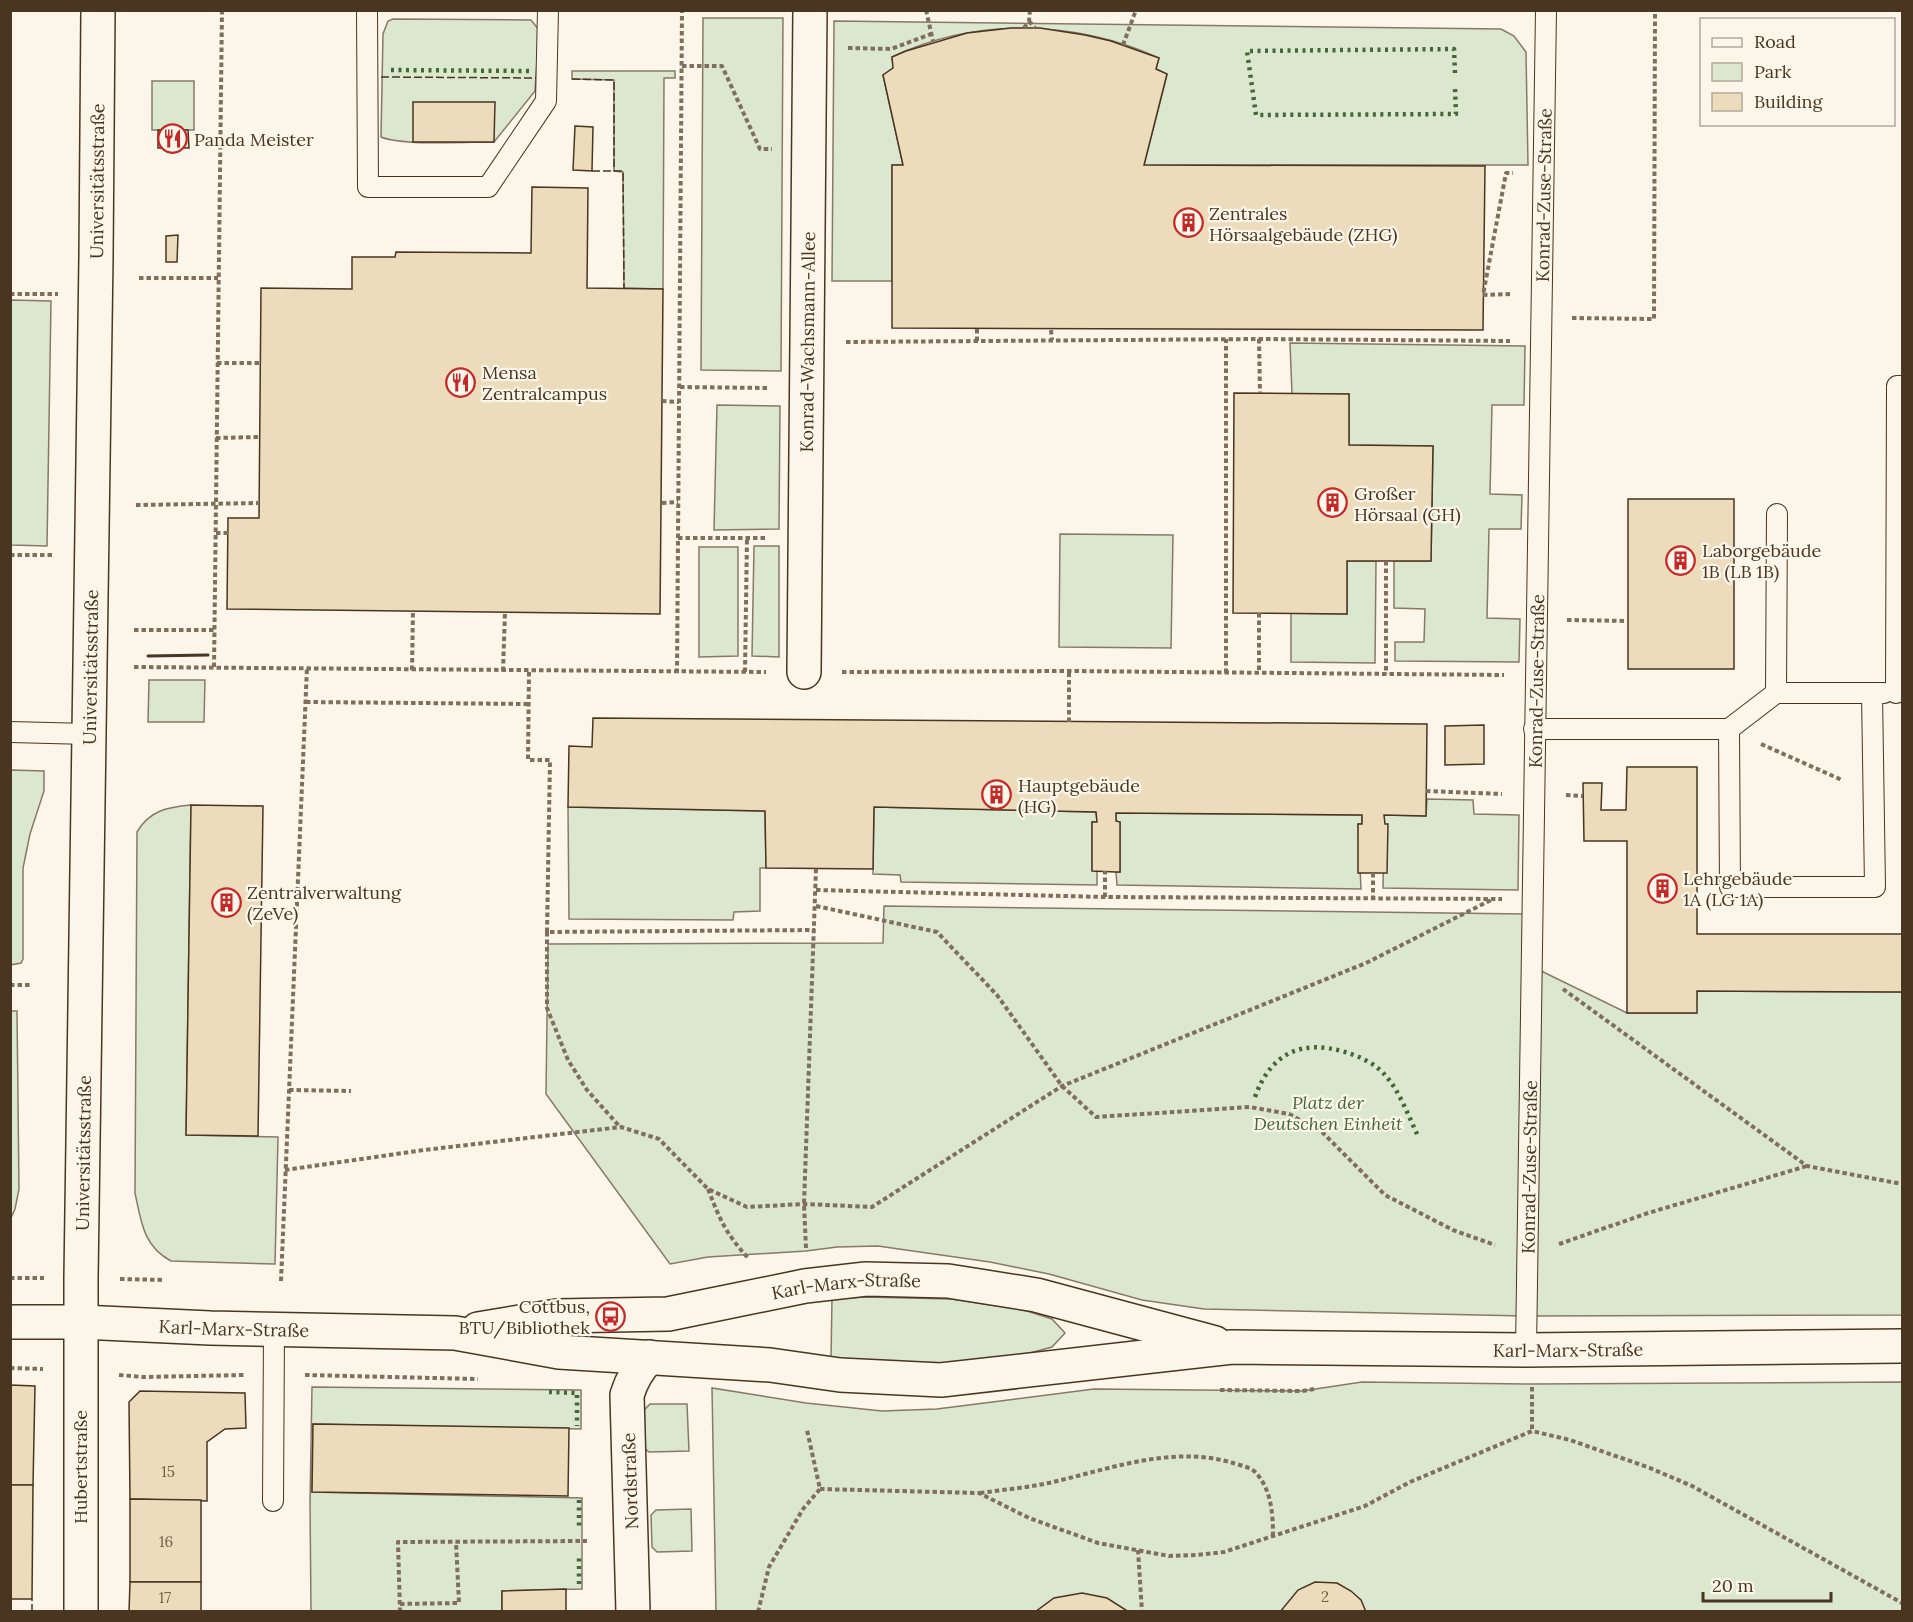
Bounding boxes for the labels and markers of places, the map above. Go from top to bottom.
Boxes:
restaurant icon: Panda Meister [157,123,189,155]
place label: Panda Meister [194,128,314,151]
place label: Zentrales Hörsaalgebäude (ZHG) [1209,202,1397,246]
building icon: Zentrales Hörsaalgebäude (ZHG) [1172,207,1204,239]
place label: Mensa Zentralcampus [482,361,607,405]
restaurant icon: Mensa Zentralcampus [445,366,477,398]
place label: Großer Hörsaal (GH) [1354,482,1461,526]
building icon: Großer Hörsaal (GH) [1317,487,1349,519]
place label: Laborgebäude 1B (LB 1B) [1702,539,1822,583]
building icon: Laborgebäude 1B (LB 1B) [1665,544,1697,576]
place label: Hauptgebäude (HG) [1018,774,1140,818]
building icon: Hauptgebäude (HG) [981,779,1013,811]
place label: Lehrgebäude 1A (LG 1A) [1683,867,1792,911]
building icon: Lehrgebäude 1A (LG 1A) [1646,872,1678,904]
place label: Zentralverwaltung (ZeVe) [247,881,402,925]
building icon: Zentralverwaltung (ZeVe) [210,886,242,918]
place label: Cottbus, BTU/Bibliothek [458,1295,590,1339]
bus stop icon: Cottbus, BTU/Bibliothek [595,1300,627,1332]

